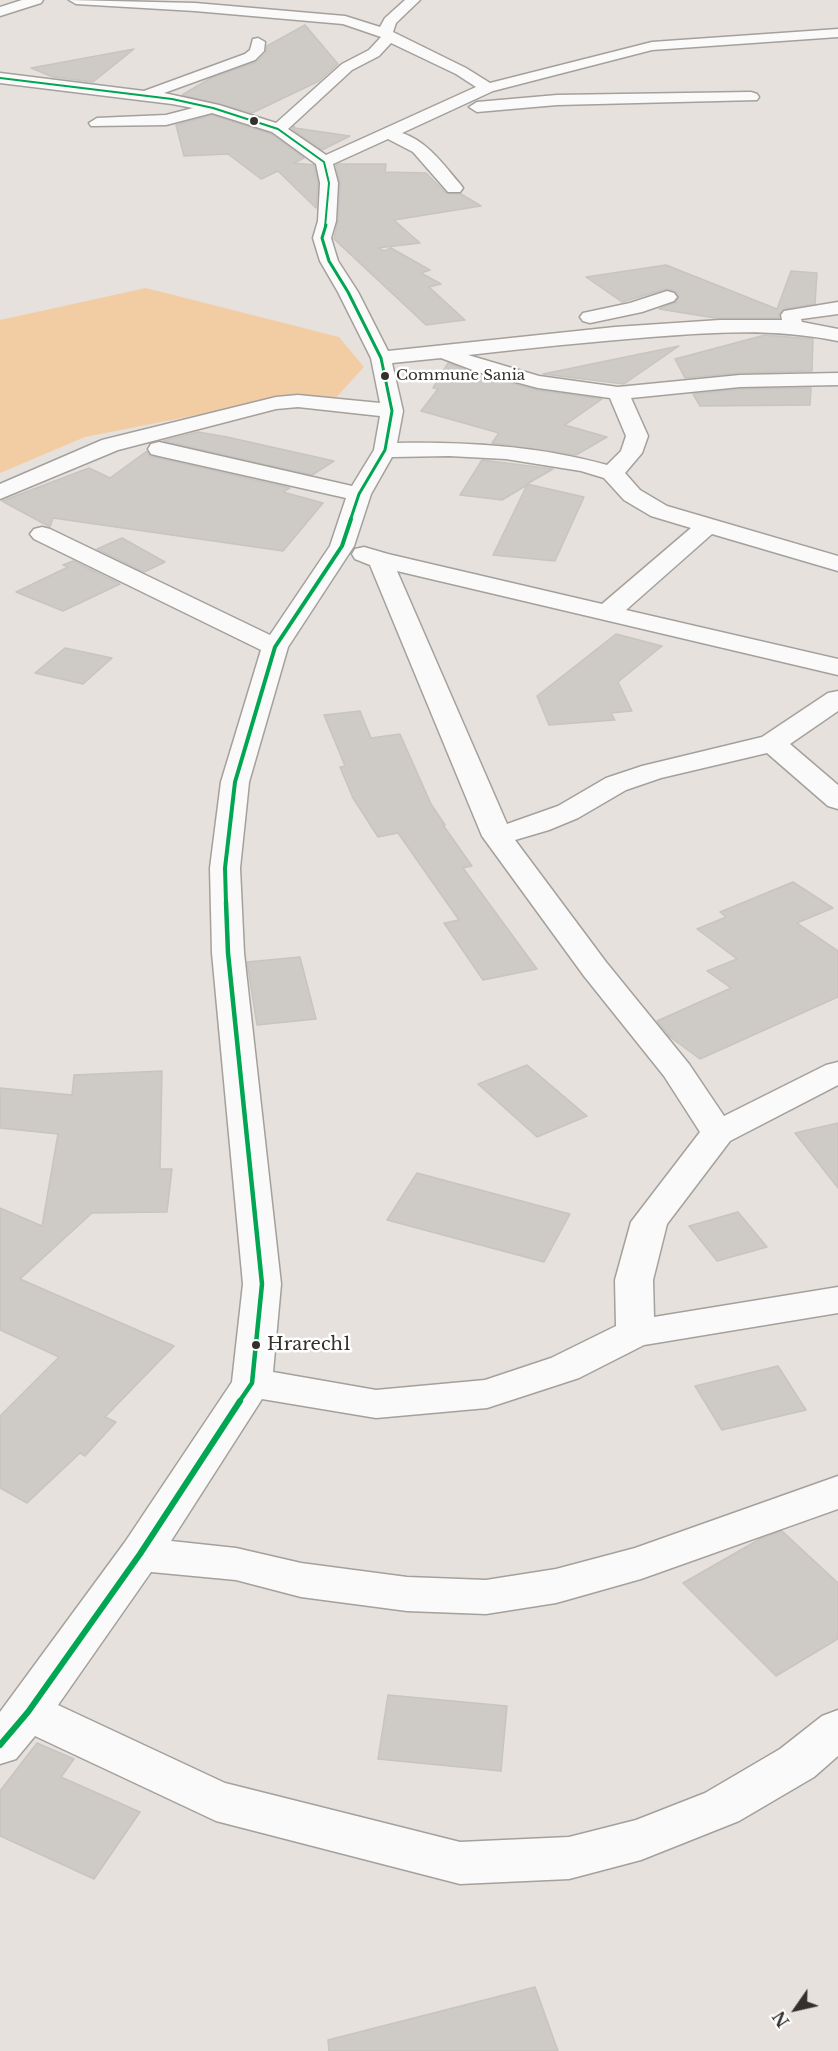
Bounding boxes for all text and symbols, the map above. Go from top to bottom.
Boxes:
unlabelled marker [248,115,260,127]
place label: Commune Sania [396,367,525,385]
marker: Commune Sania [379,370,391,382]
place label: Hrarech1 [267,1334,351,1356]
marker: Hrarech1 [250,1339,262,1351]
north arrow [766,1979,826,2039]
text: N [769,2007,794,2031]

